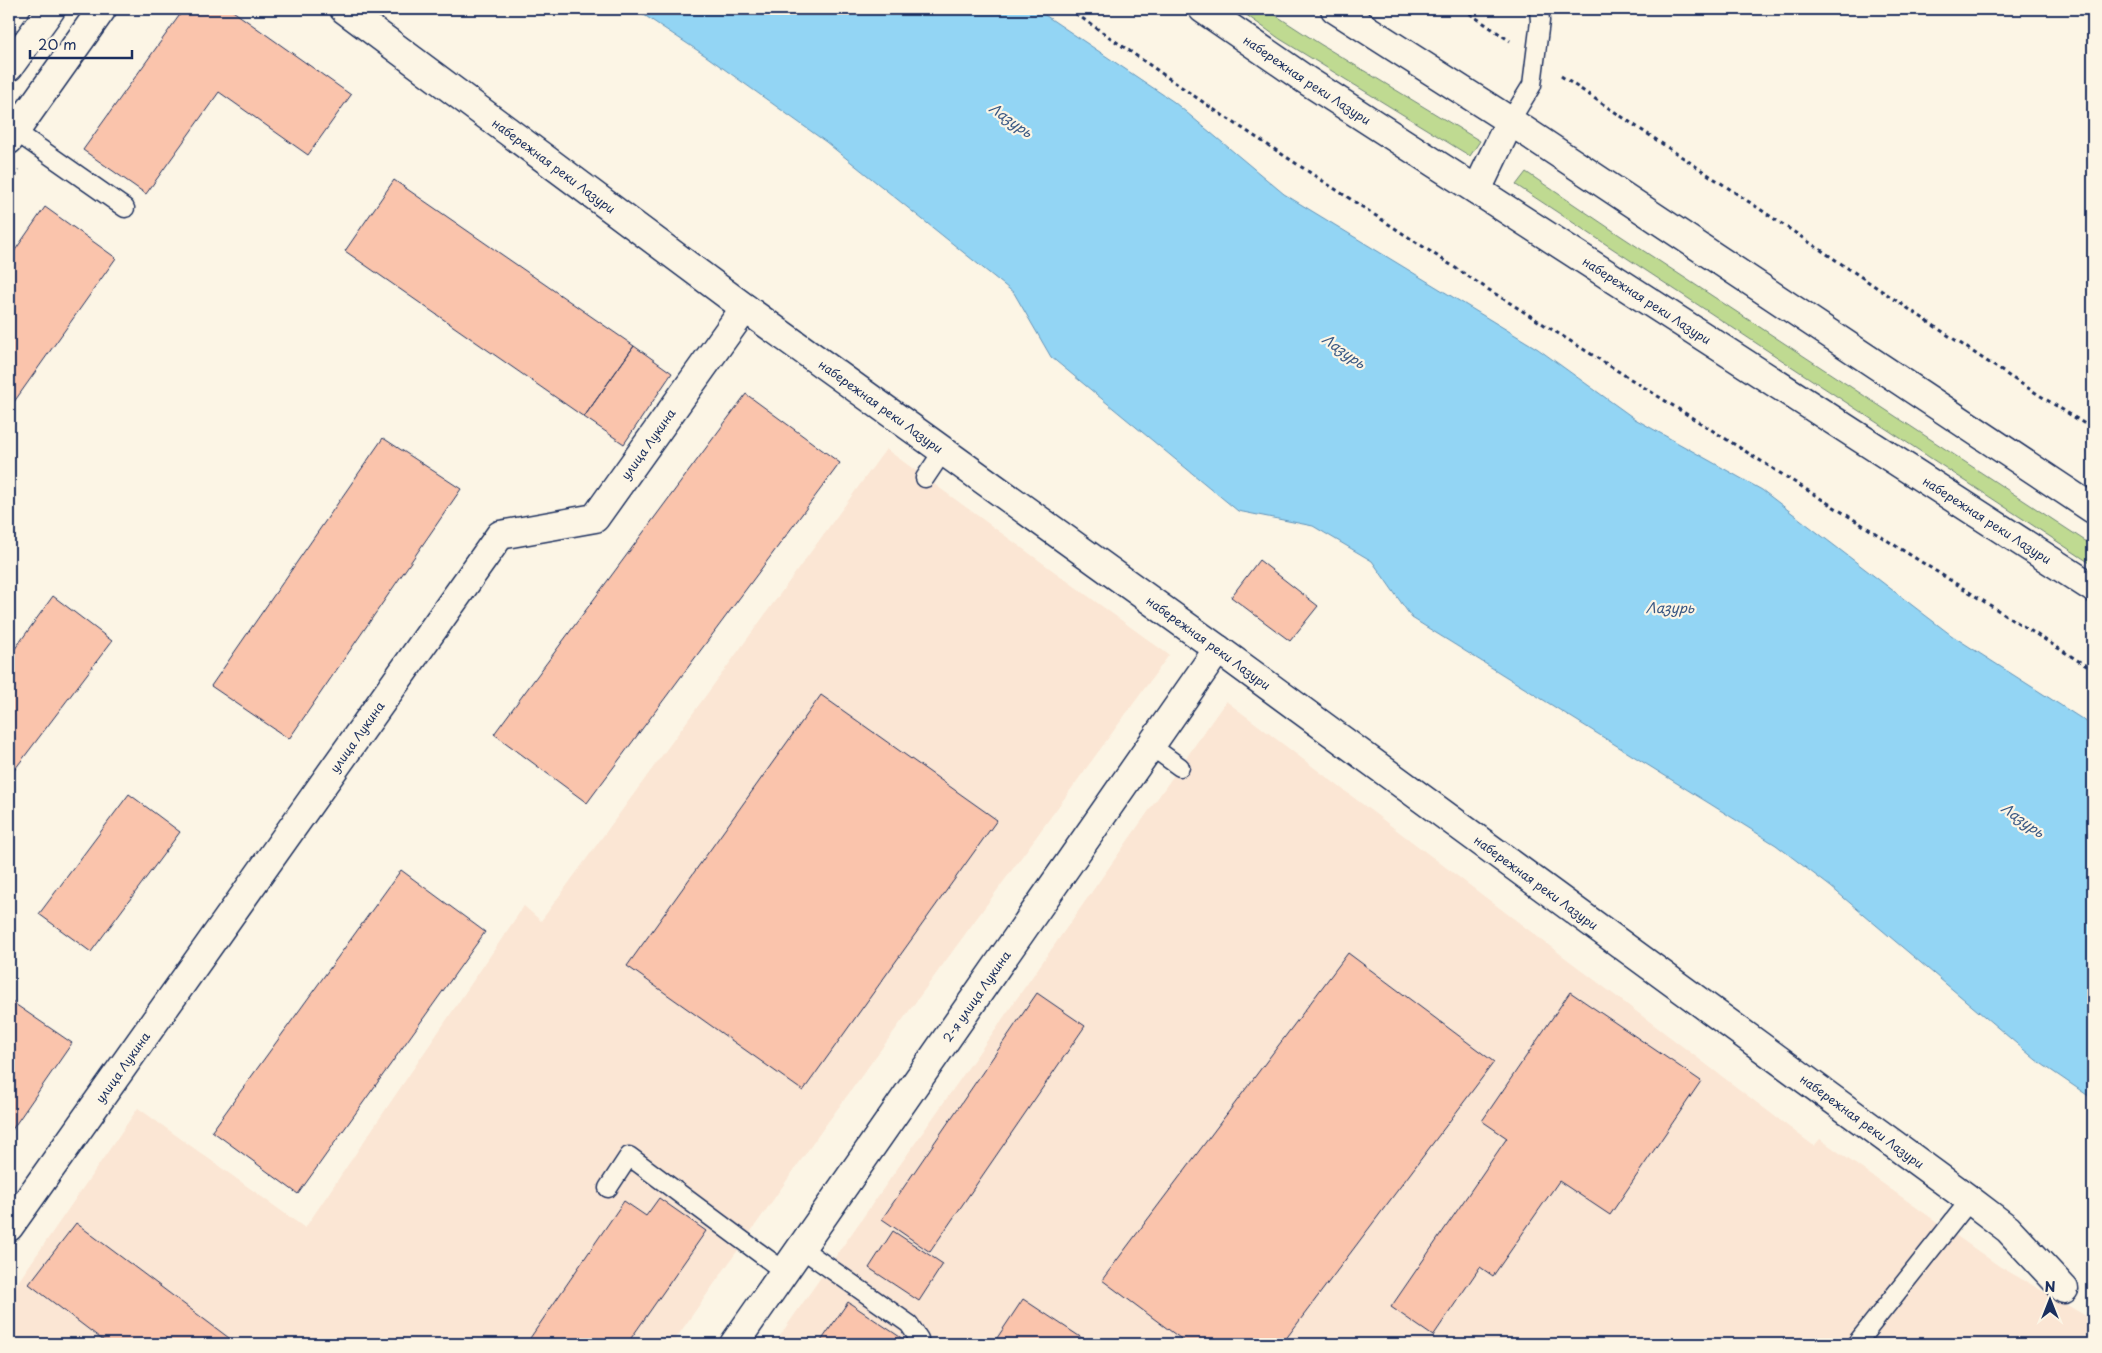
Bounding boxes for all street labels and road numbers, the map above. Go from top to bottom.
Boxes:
street label: набережная реки Лазури [1240,31,1374,129]
street label: набережная реки Лазури [489,114,619,218]
street label: набережная реки Лазури [1579,252,1715,348]
street label: набережная реки Лазури [815,355,947,457]
street label: улица Лукина [616,404,680,483]
street label: набережная реки Лазури [1920,472,2055,568]
street label: набережная реки Лазури [1143,591,1275,694]
street label: улица Лукина [325,697,389,776]
street label: набережная реки Лазури [1471,831,1602,934]
street label: 2-я улица Лукина [938,946,1015,1045]
street label: улица Лукина [91,1028,154,1106]
street label: набережная реки Лазури [1797,1070,1928,1173]

